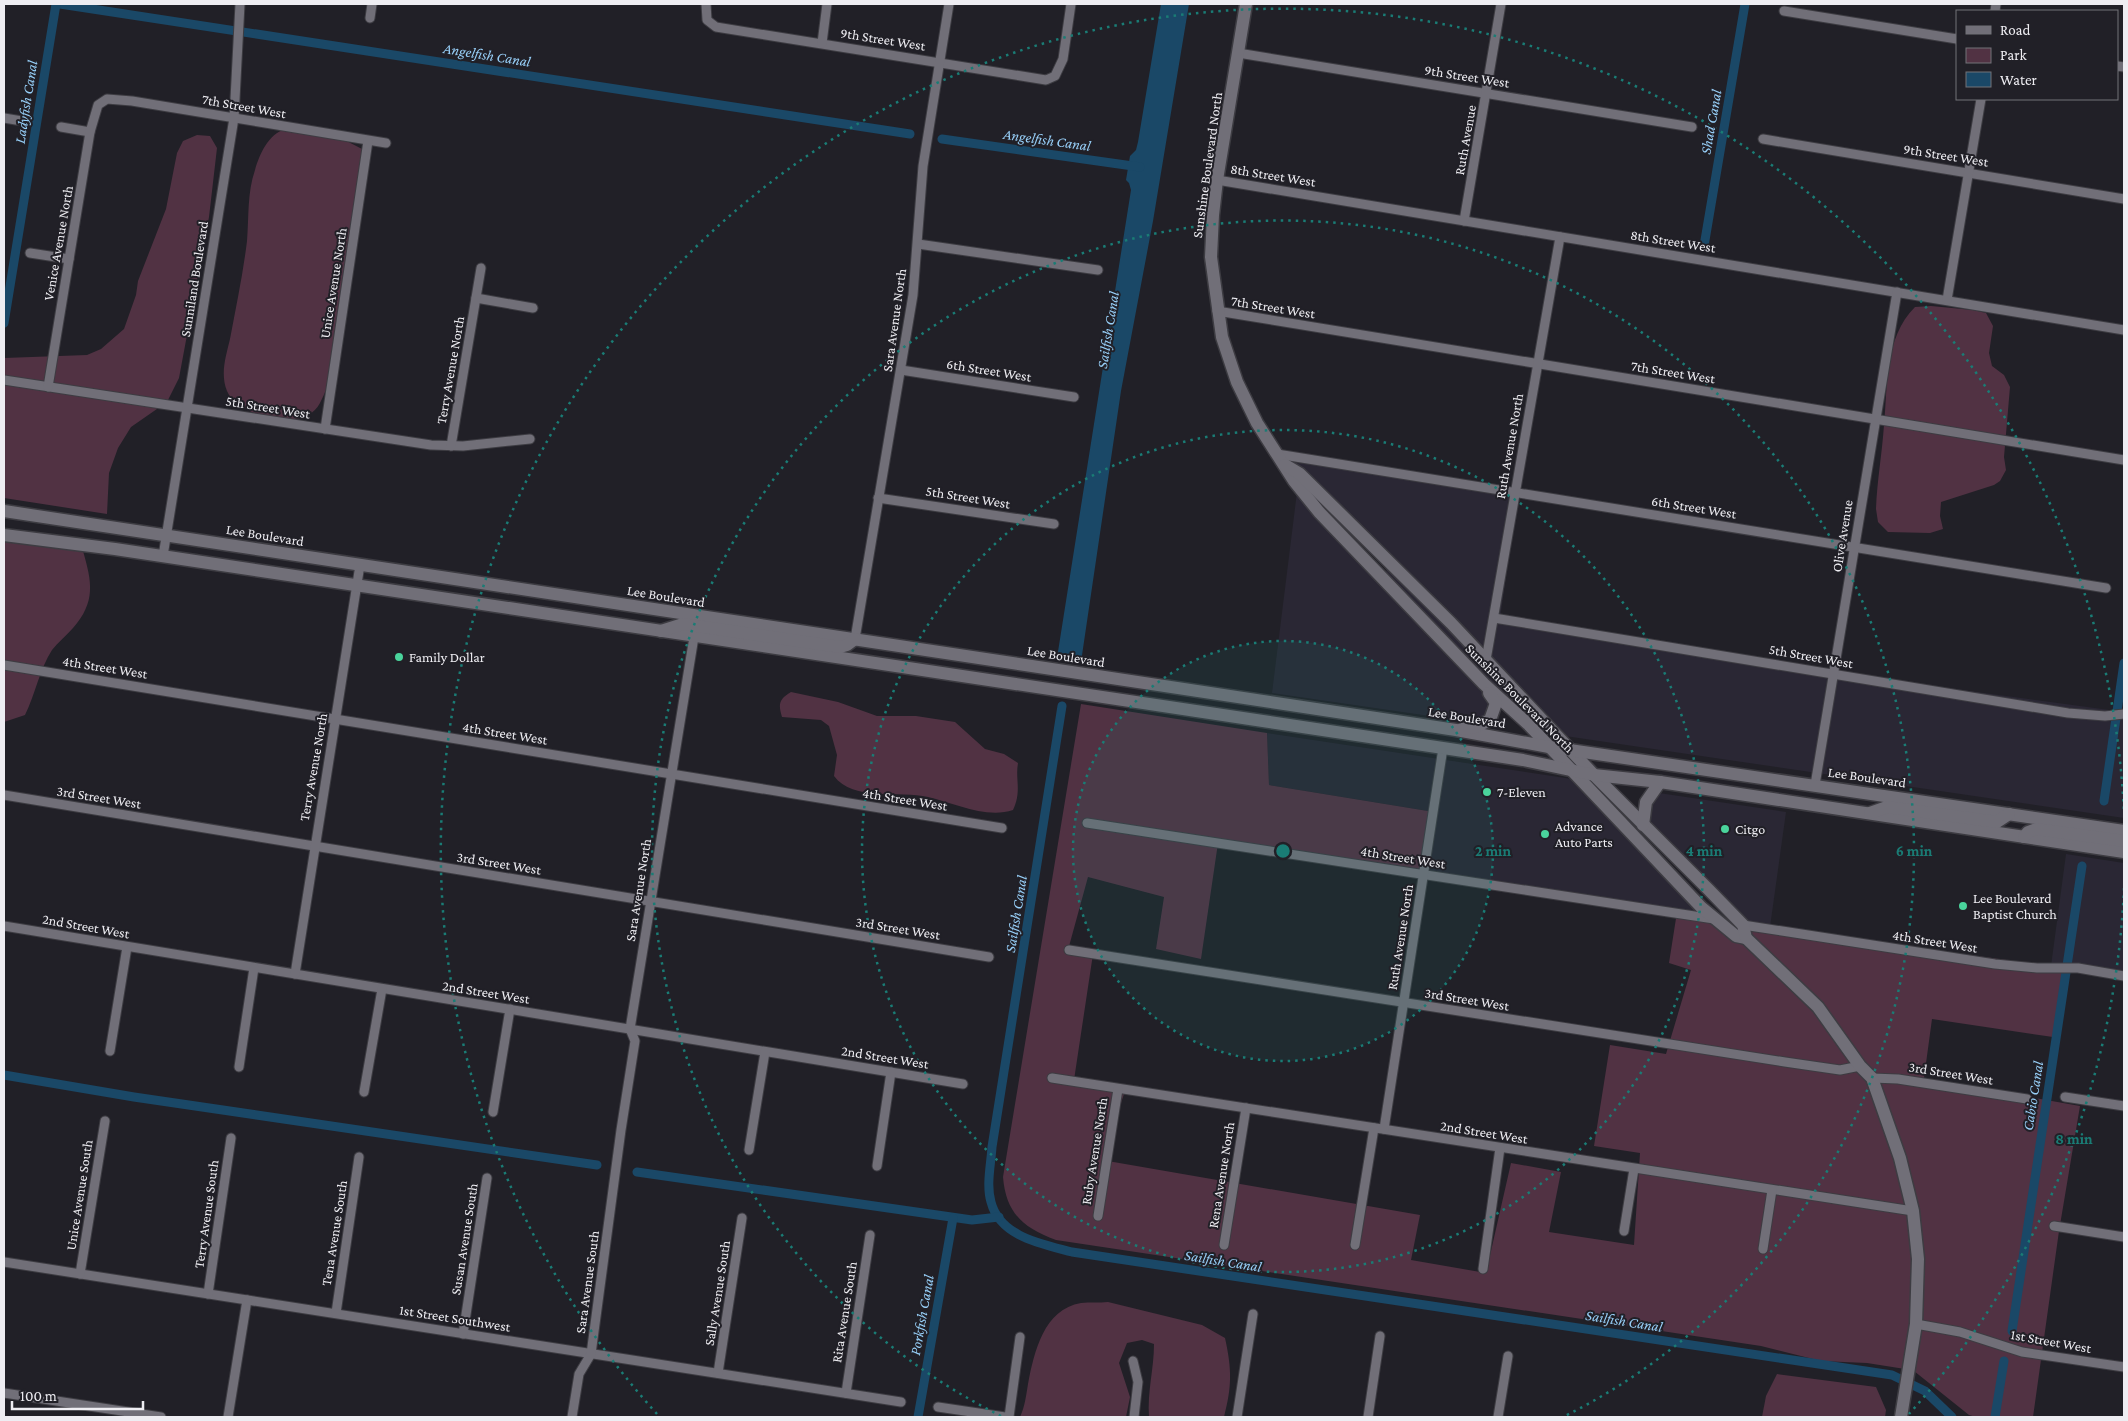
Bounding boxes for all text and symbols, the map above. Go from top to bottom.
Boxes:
legend [1956,10,2118,100]
text: Road [2000,22,2031,38]
street label: 9th Street West [839,24,927,54]
water label: Angelfish Canal [441,40,532,71]
text: Park [2000,47,2027,63]
water label: Ladyfish Canal [12,59,42,145]
street label: 9th Street West [1423,61,1511,91]
text: Water [2000,72,2037,88]
water label: Shad Canal [1697,88,1725,156]
street label: 7th Street West [201,91,288,121]
street label: Sunshine Boulevard North [1189,91,1225,239]
street label: Ruth Avenue [1451,104,1479,176]
water label: Angelfish Canal [1001,126,1092,155]
street label: 9th Street West [1902,140,1990,170]
street label: 8th Street West [1229,160,1317,190]
street label: Venice Avenue North [40,184,76,302]
street label: Sunniland Boulevard [177,219,211,338]
street label: Unice Avenue North [316,226,350,339]
street label: 8th Street West [1629,226,1717,256]
street label: Sara Avenue North [879,267,909,373]
water label: Sailfish Canal [1094,290,1123,370]
street label: 7th Street West [1230,292,1317,322]
street label: Terry Avenue North [433,314,467,425]
street label: 6th Street West [945,355,1033,385]
street label: 7th Street West [1630,357,1717,387]
street label: 5th Street West [225,392,312,422]
street label: Ruth Avenue North [1492,392,1526,500]
street label: 5th Street West [925,482,1012,512]
street label: 6th Street West [1650,492,1738,522]
street label: Olive Avenue [1828,499,1856,573]
street label: Lee Boulevard [225,521,306,549]
street label: Lee Boulevard [626,582,707,610]
street label: Sunshine Boulevard North [1462,640,1578,756]
street label: 5th Street West [1768,641,1855,671]
street label: Lee Boulevard [1026,642,1107,670]
place label: Family Dollar [409,649,485,665]
marker: Family Dollar [393,651,405,663]
street label: 4th Street West [61,652,149,682]
street label: Lee Boulevard [1427,703,1508,731]
street label: Terry Avenue North [296,711,330,822]
street label: 4th Street West [461,718,549,748]
street label: Lee Boulevard [1827,764,1908,790]
street label: 3rd Street West [56,782,143,812]
street label: 4th Street West [861,784,949,814]
place label: 7-Eleven [1497,784,1546,800]
marker: 7-Eleven [1481,786,1493,798]
place label: Advance Auto Parts [1555,818,1613,850]
place label: Citgo [1735,821,1765,837]
marker: Citgo [1719,823,1731,835]
marker: Advance Auto Parts [1539,828,1551,840]
street label: Sara Avenue North [622,837,654,943]
centre of rings [1274,842,1292,860]
street label: 4th Street West [1359,842,1447,872]
text: 2 min [1475,843,1511,859]
text: 4 min [1686,843,1723,859]
text: 6 min [1896,843,1933,859]
street label: 3rd Street West [456,848,543,878]
water label: Sailfish Canal [1002,874,1031,954]
street label: Ruth Avenue North [1384,883,1416,991]
place label: Lee Boulevard Baptist Church [1973,890,2057,922]
marker: Lee Boulevard Baptist Church [1957,900,1969,912]
street label: 2nd Street West [41,910,131,942]
street label: 3rd Street West [855,913,942,943]
street label: 4th Street West [1891,926,1979,956]
street label: 2nd Street West [441,977,531,1007]
street label: 3rd Street West [1424,984,1511,1014]
street label: 2nd Street West [840,1042,930,1072]
street label: 3rd Street West [1908,1058,1995,1088]
water label: Cabio Canal [2020,1060,2046,1132]
street label: Ruby Avenue North [1078,1096,1110,1206]
street label: 2nd Street West [1439,1117,1529,1147]
street label: Rena Avenue North [1205,1120,1237,1229]
text: 8 min [2055,1131,2093,1147]
street label: Unice Avenue South [62,1138,96,1251]
street label: Terry Avenue South [190,1158,222,1269]
street label: Tena Avenue South [318,1179,350,1287]
street label: Susan Avenue South [447,1181,481,1296]
street label: Sara Avenue South [572,1229,602,1334]
street label: Sally Avenue South [701,1239,733,1347]
water label: Sailfish Canal [1183,1247,1263,1276]
street label: Rita Avenue South [828,1260,860,1364]
water label: Porkfish Canal [907,1273,938,1357]
street label: 1st Street Southwest [398,1301,512,1335]
water label: Sailfish Canal [1584,1307,1664,1336]
street label: 1st Street West [2010,1326,2093,1356]
scale bar [12,1378,144,1410]
text: 100 m [20,1388,57,1404]

